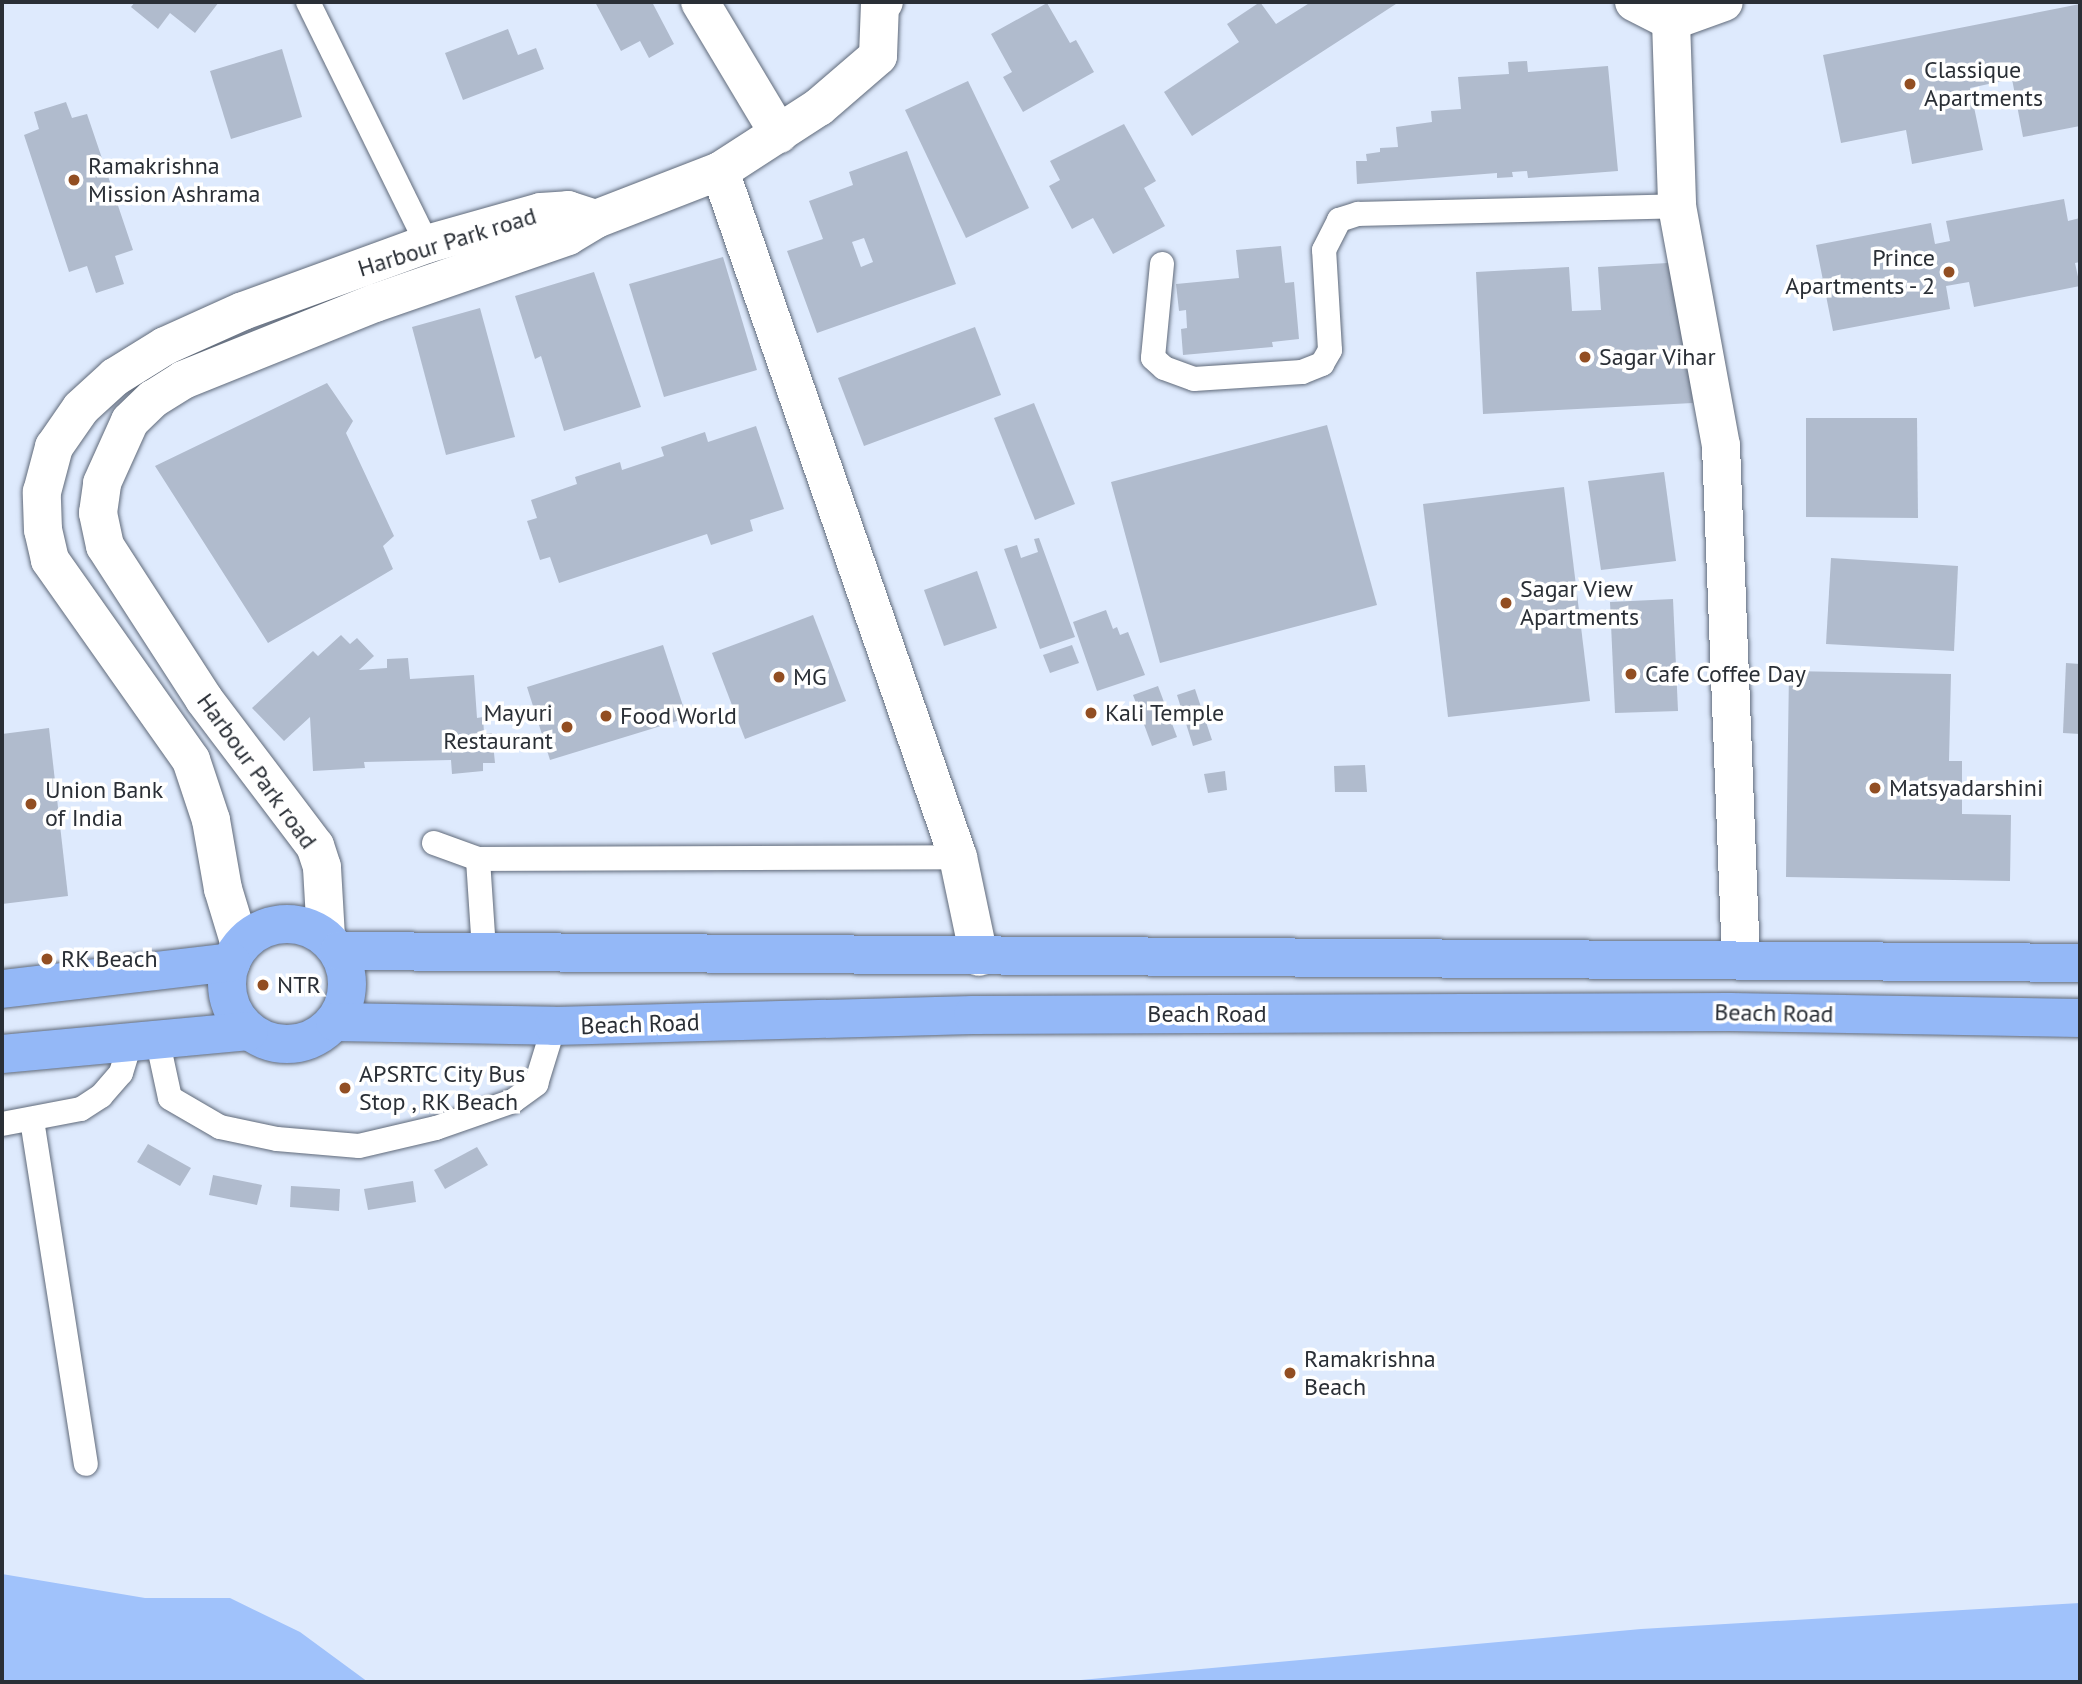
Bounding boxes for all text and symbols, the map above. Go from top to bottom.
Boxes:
place label: Classique Apartments [1924,56,2043,112]
marker: Classique Apartments [1902,76,1918,92]
place label: Ramakrishna Mission Ashrama [88,152,261,208]
marker: Ramakrishna Mission Ashrama [66,172,82,188]
street label: Harbour Park road [354,201,540,283]
place label: Prince Apartments - 2 [1781,244,1935,300]
marker: Prince Apartments - 2 [1941,264,1957,280]
place label: Sagar Vihar [1599,343,1716,371]
marker: Sagar Vihar [1577,349,1593,365]
place label: Sagar View Apartments [1520,575,1639,631]
marker: Sagar View Apartments [1498,595,1514,611]
place label: Cafe Coffee Day [1645,660,1806,688]
place label: MG [793,663,827,691]
marker: Cafe Coffee Day [1623,666,1639,682]
marker: MG [771,669,787,685]
street label: Harbour Park road [191,687,323,855]
place label: Mayuri Restaurant [443,699,553,755]
place label: Kali Temple [1105,699,1225,727]
place label: Food World [620,702,737,730]
marker: Kali Temple [1083,705,1099,721]
marker: Food World [598,708,614,724]
marker: Mayuri Restaurant [559,719,575,735]
place label: Matsyadarshini [1889,774,2043,802]
place label: Union Bank of India [45,776,163,832]
marker: Matsyadarshini [1867,780,1883,796]
marker: Union Bank of India [23,796,39,812]
place label: RK Beach [61,945,158,973]
marker: RK Beach [39,951,55,967]
place label: NTR [277,971,321,999]
marker: NTR [255,977,271,993]
street label: Beach Road [1714,998,1834,1028]
street label: Beach Road [1147,1000,1267,1028]
street label: Beach Road [580,1008,700,1040]
place label: APSRTC City Bus Stop , RK Beach [359,1060,527,1116]
marker: APSRTC City Bus Stop , RK Beach [337,1080,353,1096]
place label: Ramakrishna Beach [1304,1345,1436,1401]
marker: Ramakrishna Beach [1282,1365,1298,1381]

